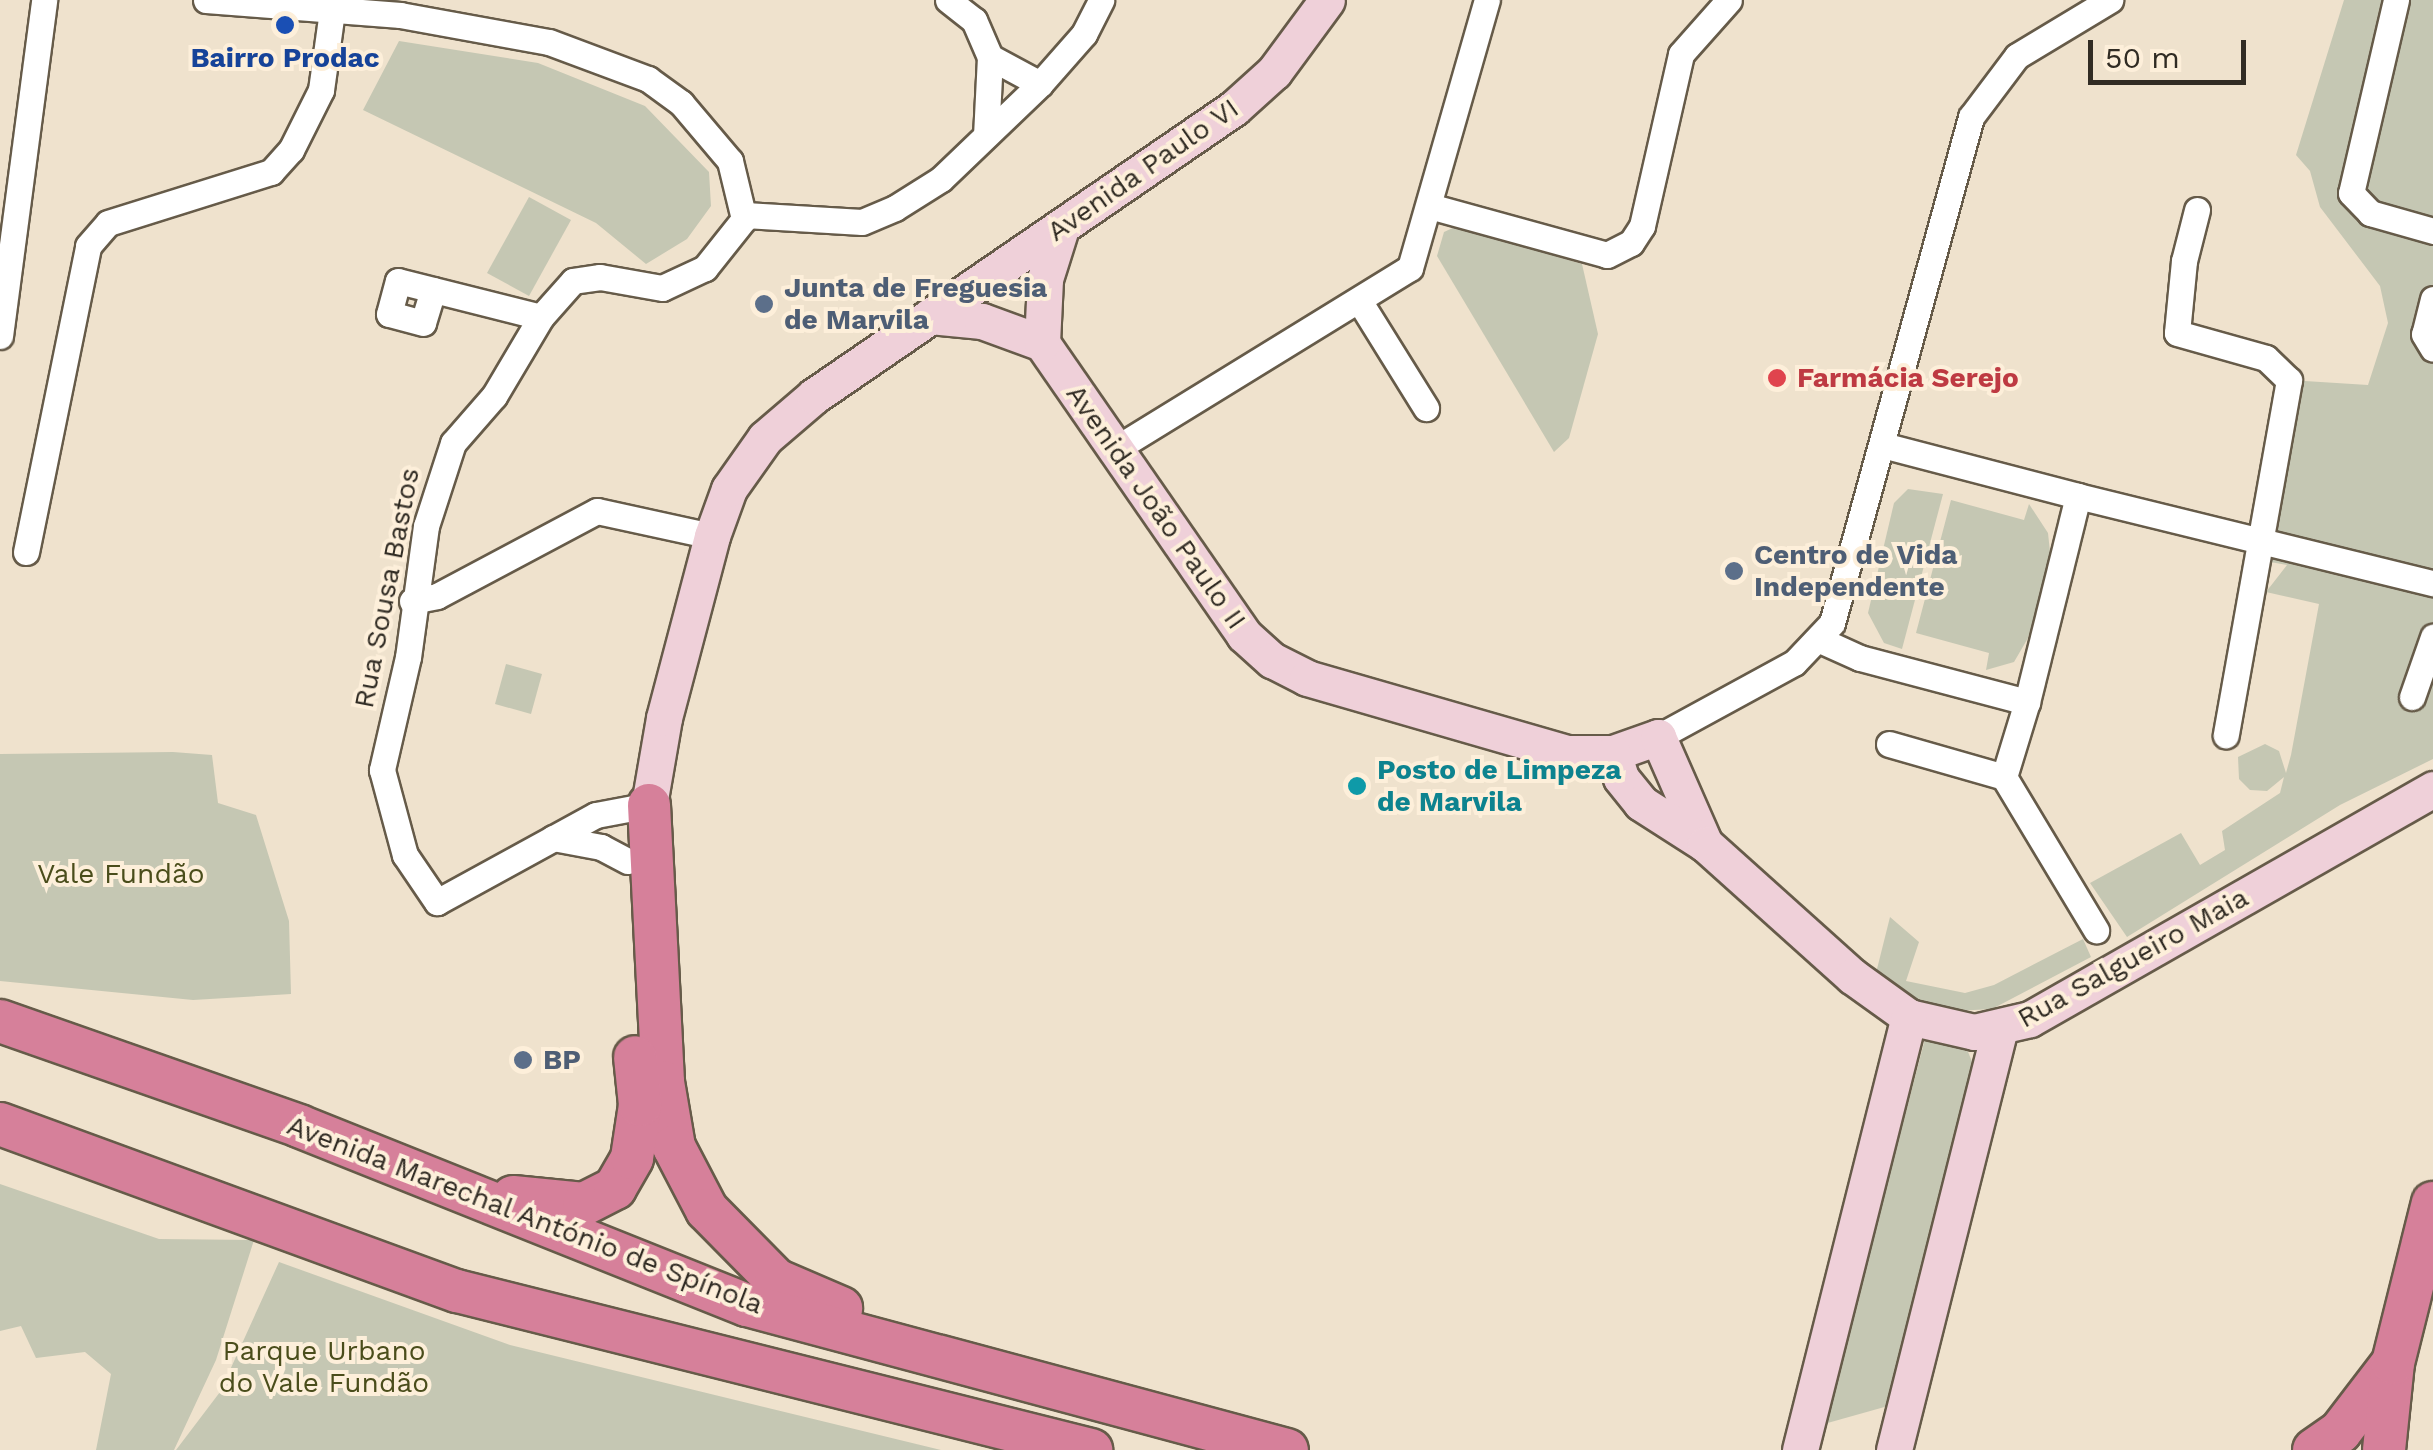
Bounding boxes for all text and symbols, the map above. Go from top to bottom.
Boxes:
marker: Bairro Prodac [274,14,296,36]
scale bar [2093,20,2250,82]
text: 50 m [2105,40,2180,75]
place label: Bairro Prodac [190,41,380,75]
street label: Avenida Paulo VI [1040,91,1246,249]
place label: Junta de Freguesia de Marvila [784,271,1048,337]
marker: Junta de Freguesia de Marvila [753,293,775,315]
place label: Farmácia Serejo [1797,361,2019,395]
marker: Farmácia Serejo [1766,367,1788,389]
street label: Avenida João Paulo II [1058,378,1254,636]
street label: Rua Sousa Bastos [347,464,427,712]
place label: Centro de Vida Independente [1754,538,1958,604]
marker: Centro de Vida Independente [1723,560,1745,582]
place label: Posto de Limpeza de Marvila [1377,753,1622,819]
marker: Posto de Limpeza de Marvila [1346,775,1368,797]
park label: Vale Fundão [37,857,205,891]
street label: Rua Salgueiro Maia [2012,881,2254,1035]
place label: BP [543,1043,581,1077]
marker: BP [512,1049,534,1071]
street label: Avenida Marechal António de Spínola [281,1108,769,1322]
park label: Parque Urbano do Vale Fundão [218,1334,430,1400]

